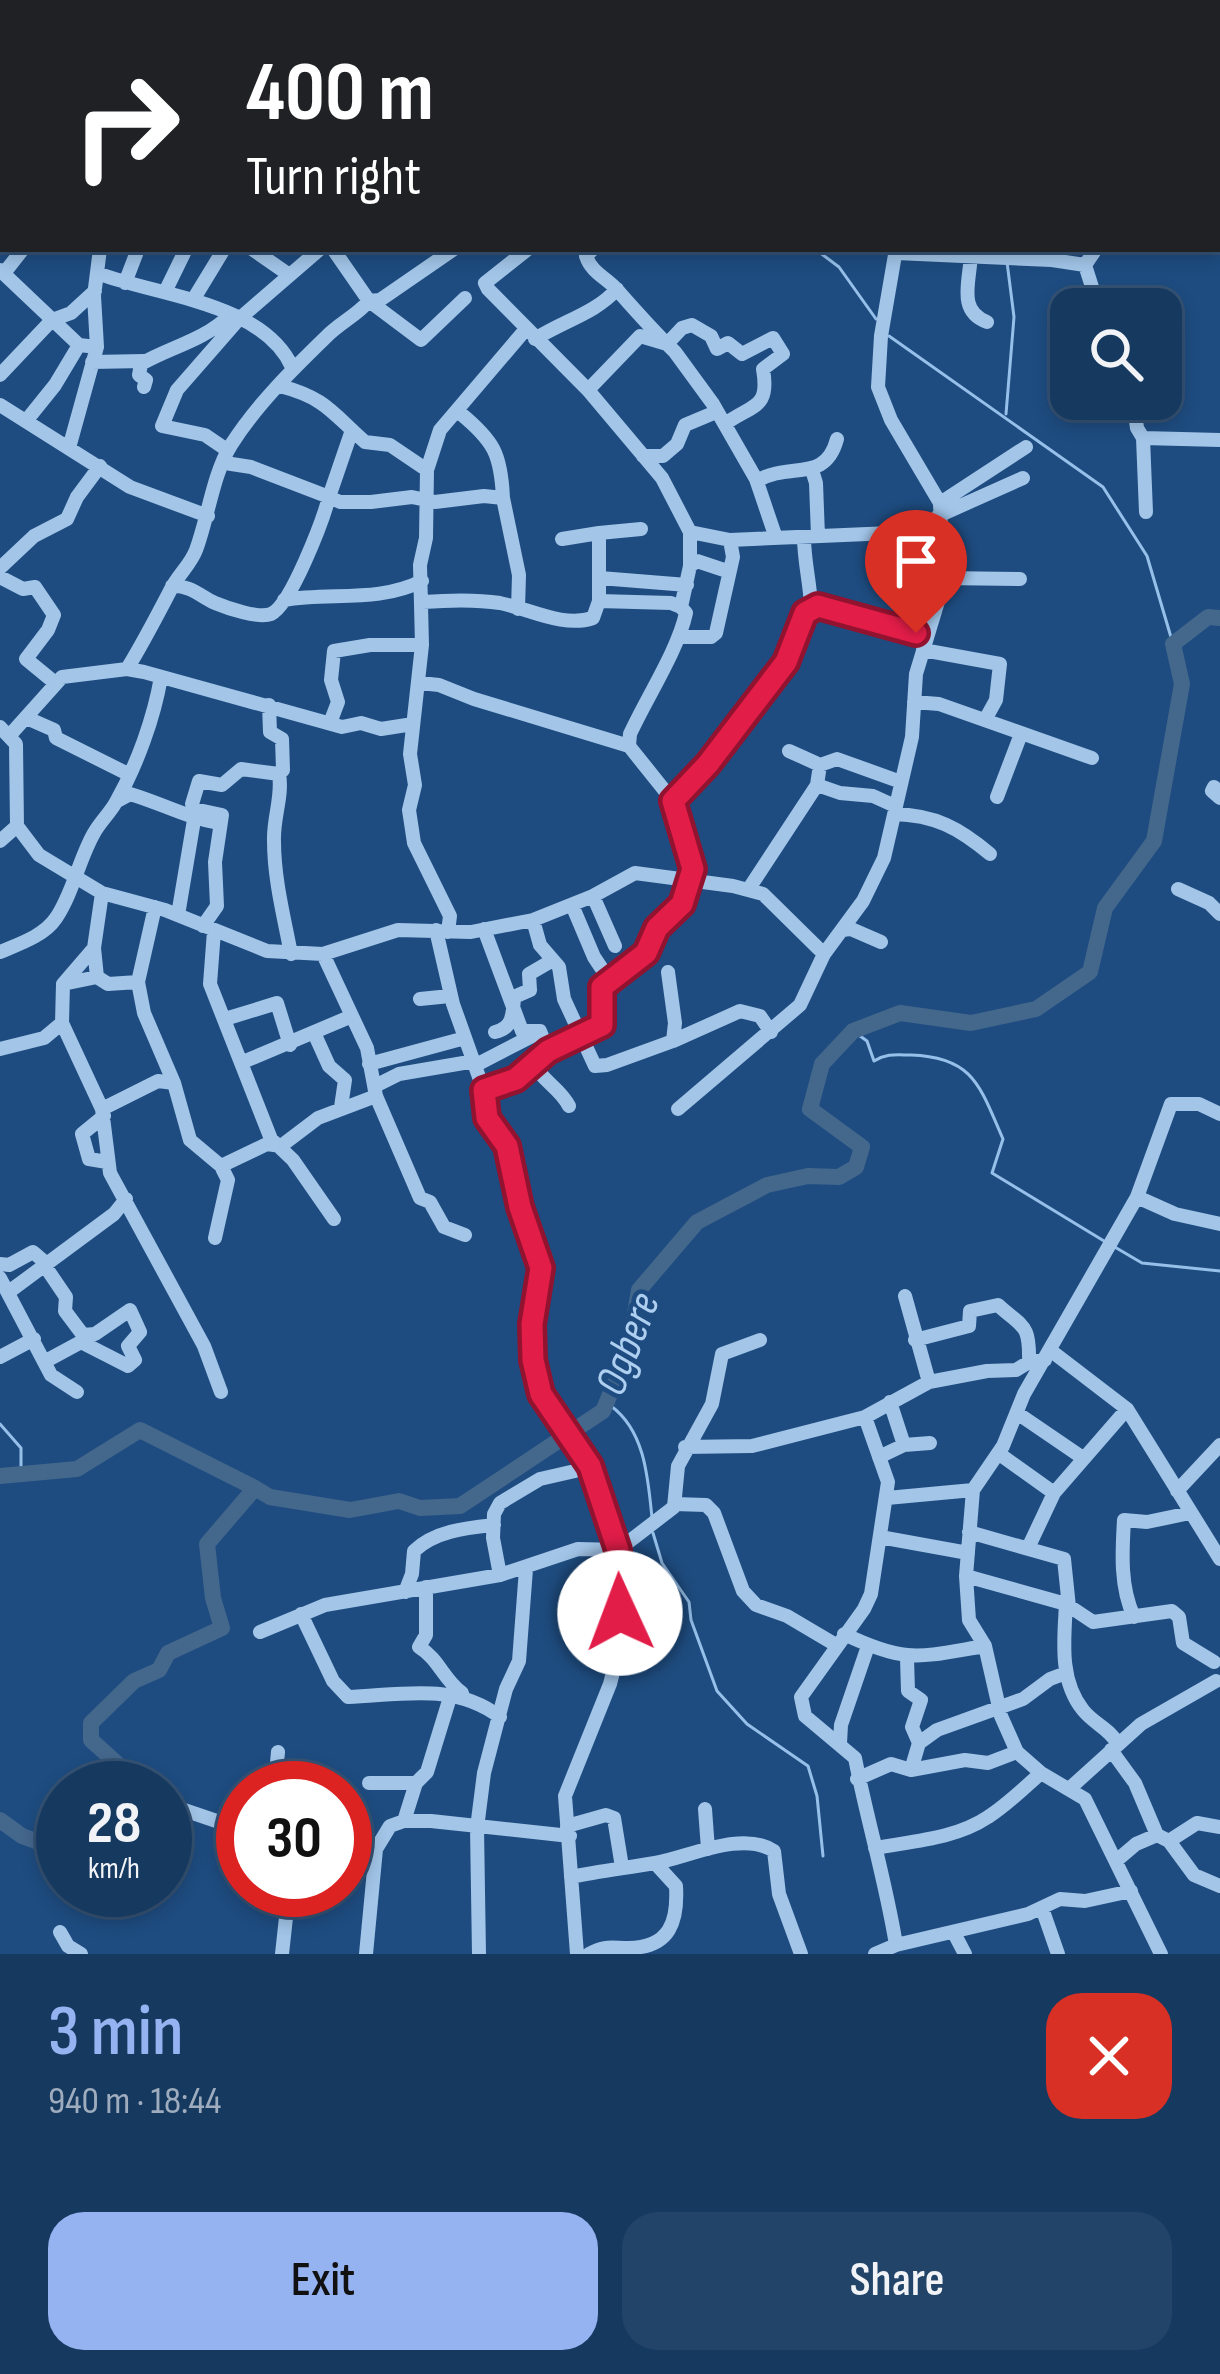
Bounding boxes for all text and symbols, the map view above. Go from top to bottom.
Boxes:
text: 400 m [246,43,434,144]
icon: right [48,48,204,204]
text: Turn right [246,145,421,210]
map controls [1050,288,1182,420]
button: search [1050,288,1182,420]
pin [865,510,967,633]
icon: arrive [883,528,949,594]
water label: Ogbere [584,1285,673,1403]
position arrow [557,1550,683,1676]
speed limit sign: 30 [216,1761,372,1917]
text: 28 [87,1788,141,1860]
text: km/h [88,1851,140,1887]
text: 3 min [48,1989,183,2076]
button: close [1046,1993,1172,2119]
text: 940 m · 18:44 [48,2078,221,2125]
button: Exit [48,2212,598,2350]
button: Share [622,2212,1172,2350]

